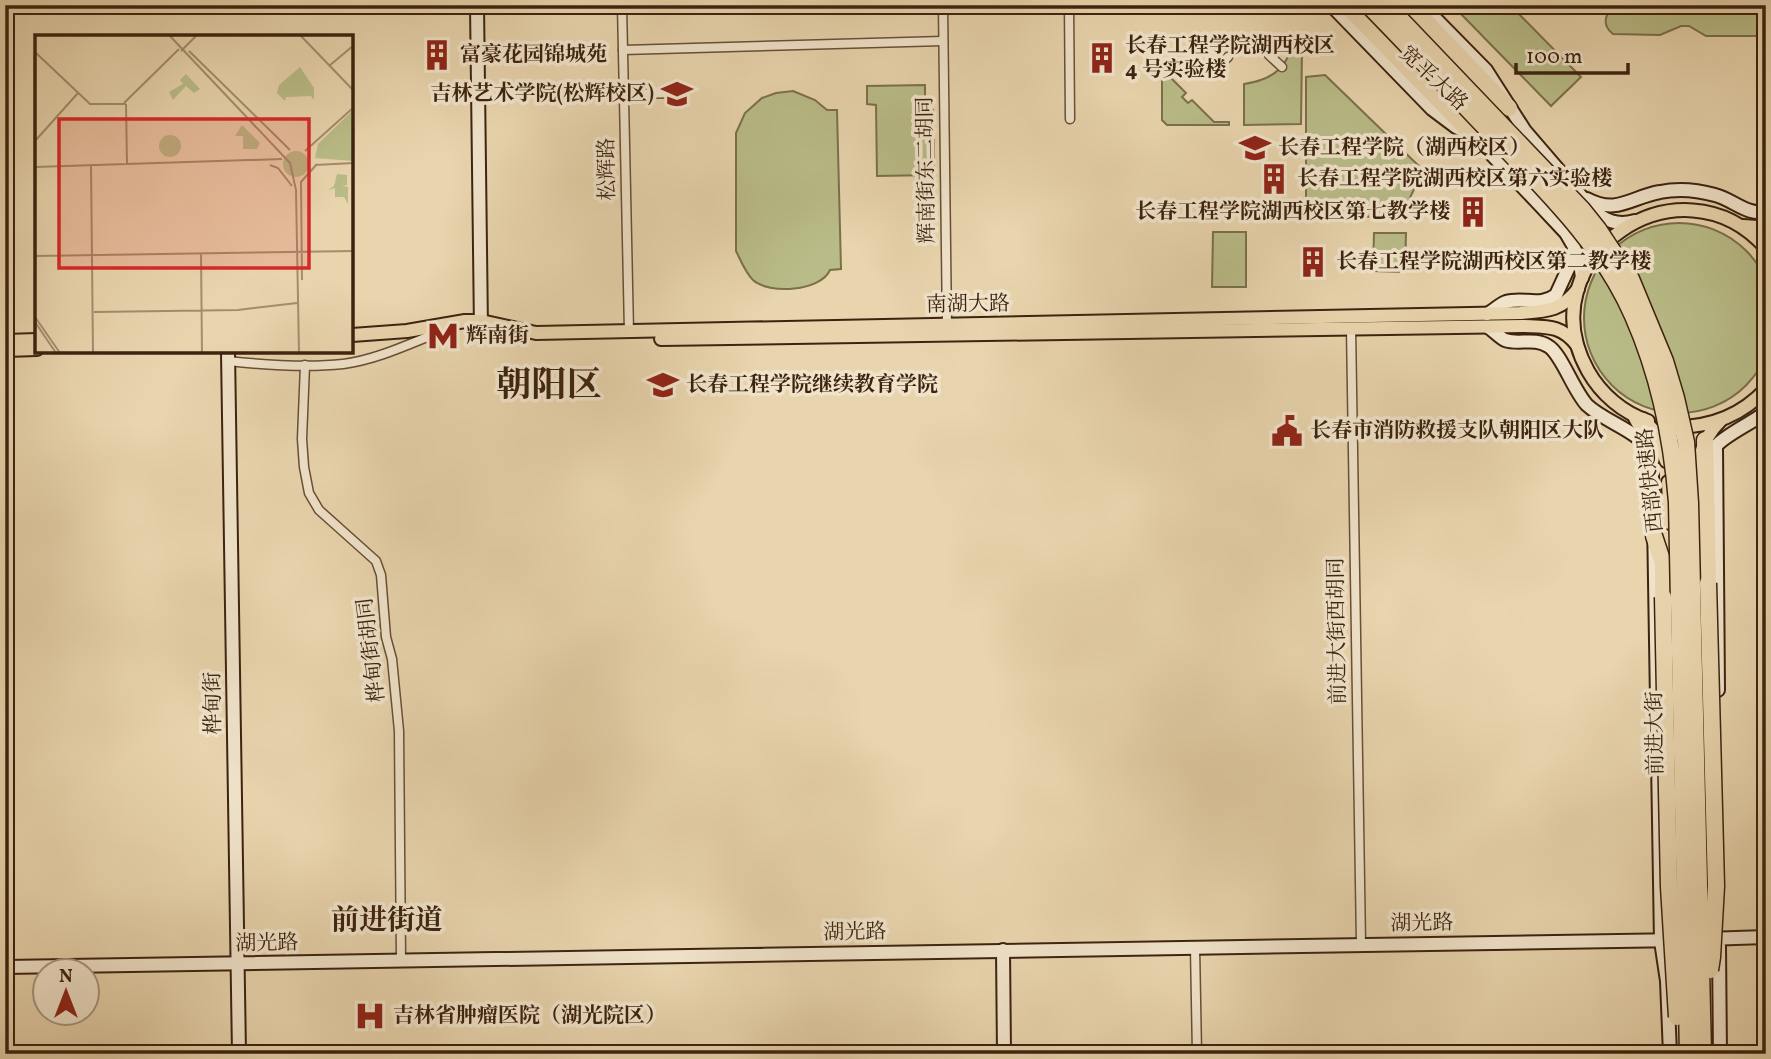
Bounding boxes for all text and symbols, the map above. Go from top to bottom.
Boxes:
place label: 长春工程学院湖西校区 4 号实验楼 [1125,32,1335,85]
scale bar [1516,32,1628,76]
inset map [35,35,354,354]
building icon: 富豪花园锦城苑 [420,38,454,72]
street label: 宽平大路 [1392,40,1474,118]
place label: 富豪花园锦城苑 [460,41,607,70]
building icon: 长春工程学院湖西校区 4 号实验楼 [1085,41,1119,75]
text: 100 m [1526,43,1583,72]
school or university icon: 吉林艺术学院(松辉校区) [660,77,694,111]
place label: 吉林艺术学院(松辉校区) [430,80,654,109]
street label: 辉南街东二胡同 [911,96,943,244]
school or university icon: 长春工程学院（湖西校区） [1238,131,1272,165]
place label: 长春工程学院（湖西校区） [1278,134,1530,163]
street label: 松辉路 [593,137,623,201]
building icon: 长春工程学院湖西校区第六实验楼 [1257,162,1291,196]
place label: 长春工程学院湖西校区第六实验楼 [1297,165,1612,194]
building icon: 长春工程学院湖西校区第七教学楼 [1456,195,1490,229]
place label: 长春工程学院湖西校区第七教学楼 [1135,198,1450,227]
building icon: 长春工程学院湖西校区第二教学楼 [1296,245,1330,279]
place label: 长春工程学院湖西校区第二教学楼 [1336,248,1651,277]
street label: 南湖大路 [926,290,1010,320]
metro station icon: 辉南街 [426,319,460,353]
place label: 辉南街 [466,322,529,351]
district label: 朝阳区 [496,363,602,411]
school or university icon: 长春工程学院继续教育学院 [646,368,680,402]
place label: 长春工程学院继续教育学院 [686,371,938,400]
public building icon: 长春市消防救援支队朝阳区大队 [1270,414,1304,448]
place label: 长春市消防救援支队朝阳区大队 [1310,417,1604,446]
street label: 西部快速路 [1631,426,1671,534]
street label: 前进大街西胡同 [1322,557,1354,705]
street label: 桦甸街胡同 [351,596,393,704]
street label: 桦甸街 [199,671,229,735]
street label: 前进大街 [1641,691,1671,775]
district label: 前进街道 [331,902,443,941]
street label: 湖光路 [1390,909,1454,939]
street label: 湖光路 [823,918,887,948]
street label: 湖光路 [235,929,299,959]
north arrow [32,958,102,1028]
text: N [59,964,73,990]
hospital icon: 吉林省肿瘤医院（湖光院区） [353,999,387,1033]
place label: 吉林省肿瘤医院（湖光院区） [393,1002,666,1031]

